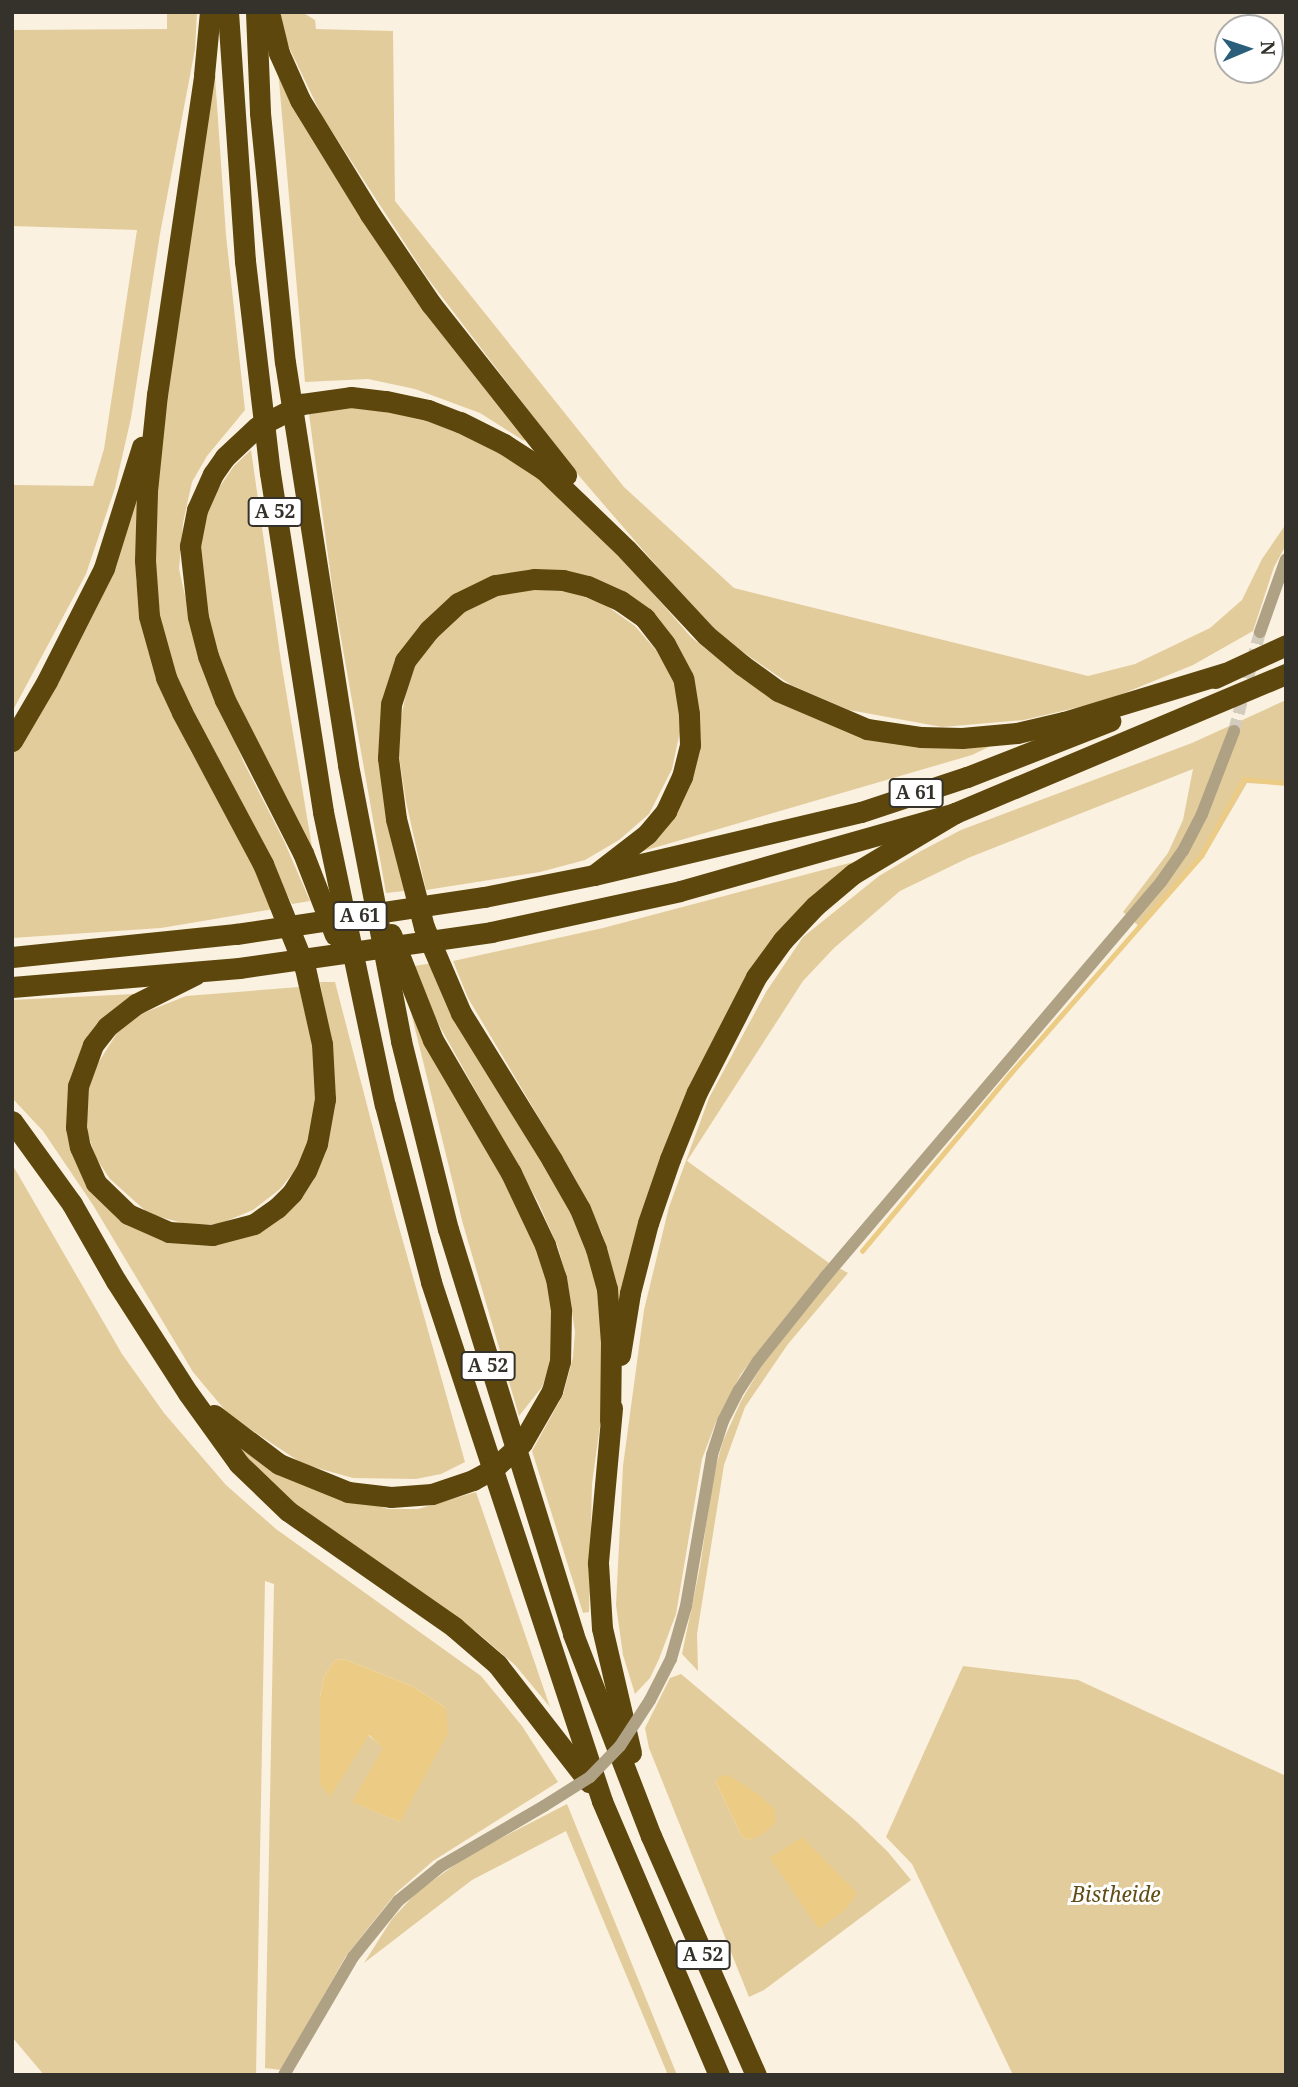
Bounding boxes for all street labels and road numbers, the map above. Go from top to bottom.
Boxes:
road number: A 52 [247,496,303,527]
road number: A 61 [888,778,944,808]
road number: A 61 [332,900,388,932]
road number: A 52 [460,1350,516,1382]
road number: A 52 [675,1940,731,1970]

